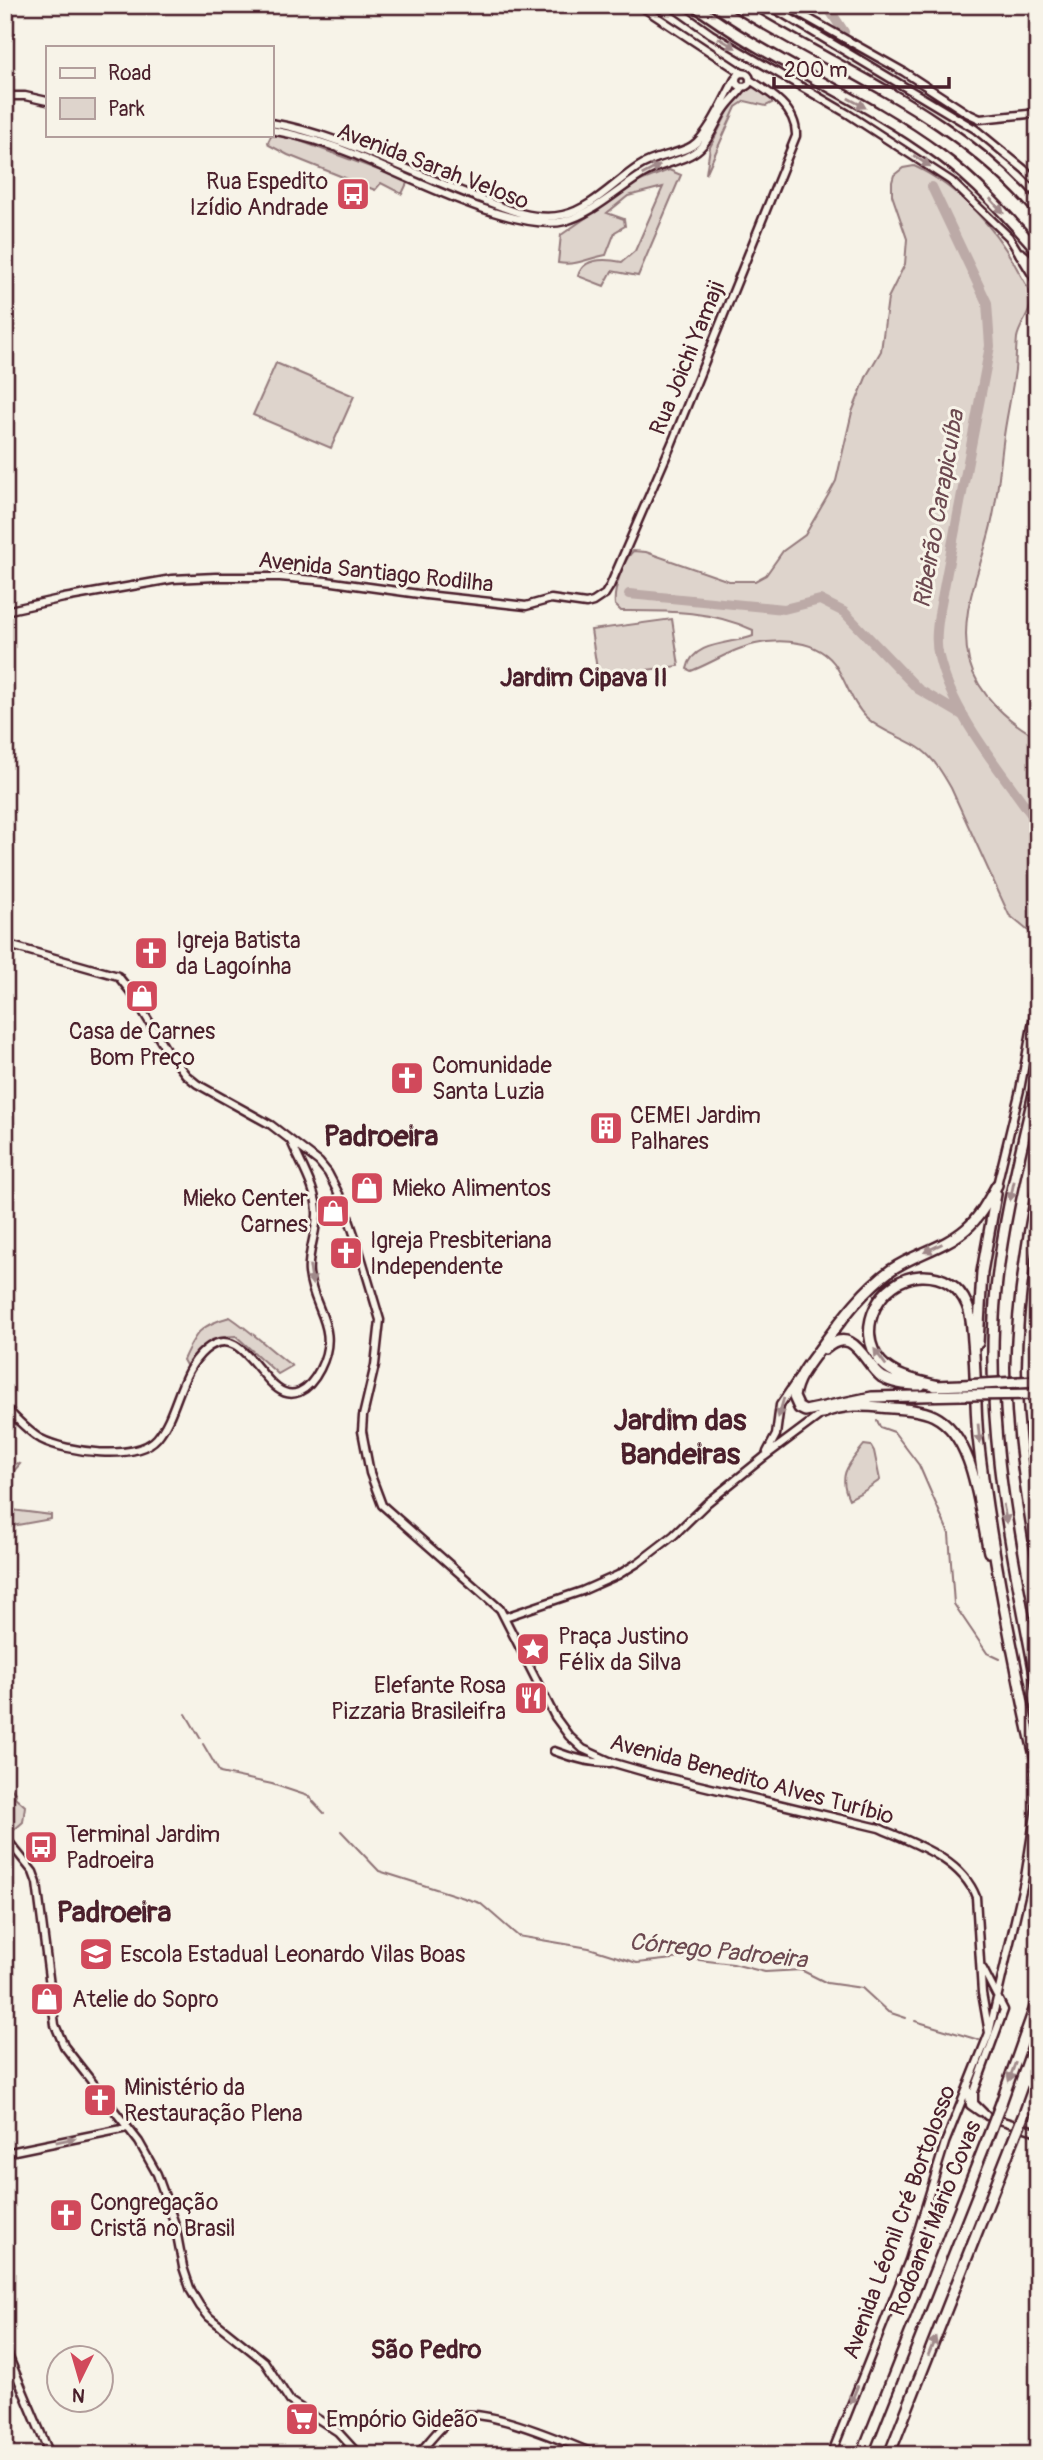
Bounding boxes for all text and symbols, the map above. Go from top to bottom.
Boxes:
one-way arrow [717,37,736,49]
legend [46,46,273,136]
scale bar [774,46,948,90]
text: 200 m [784,57,848,84]
text: Road [108,60,152,87]
text: Park [108,96,145,123]
one-way arrow [848,97,867,109]
street label: Avenida Sarah Veloso [333,116,533,216]
one-way arrow [912,154,931,167]
one-way arrow [642,164,661,176]
place label: Rua Espedito Izídio Andrade [189,167,329,222]
bus stop icon: Rua Espedito Izídio Andrade [334,175,372,213]
one-way arrow [989,197,1005,214]
street label: Rua Joichi Yamaji [643,277,731,439]
water label: Ribeirão Carapicuíba [907,406,971,610]
street label: Avenida Santiago Rodilha [257,545,495,599]
district label: Jardim Cipava II [500,662,668,694]
place label: Igreja Batista da Lagoínha [176,926,301,981]
church icon: Igreja Batista da Lagoínha [132,934,170,972]
shop icon: Casa de Carnes Bom Preço [123,977,161,1015]
place label: Casa de Carnes Bom Preço [69,1017,215,1072]
place label: Comunidade Santa Luzia [432,1051,552,1106]
church icon: Comunidade Santa Luzia [388,1059,426,1097]
place label: CEMEI Jardim Palhares [630,1101,761,1156]
building icon: CEMEI Jardim Palhares [587,1109,625,1147]
district label: Padroeira [323,1118,439,1155]
shop icon: Mieko Alimentos [348,1169,386,1207]
place label: Mieko Alimentos [392,1174,551,1203]
one-way arrow [1006,1180,1017,1202]
place label: Mieko Center Carnes [182,1184,308,1239]
shop icon: Mieko Center Carnes [314,1192,352,1230]
place label: Igreja Presbiteriana Independente [370,1226,552,1281]
church icon: Igreja Presbiteriana Independente [327,1234,365,1272]
one-way arrow [923,1243,943,1254]
one-way arrow [305,1264,316,1286]
one-way arrow [873,1348,887,1366]
one-way arrow [776,1398,786,1419]
district label: Jardim das Bandeiras [614,1402,747,1473]
one-way arrow [974,1423,985,1445]
one-way arrow [1000,1503,1011,1525]
place label: Praça Justino Félix da Silva [558,1622,689,1677]
place icon: Praça Justino Félix da Silva [514,1630,552,1668]
place label: Elefante Rosa Pizzaria Brasileifra [331,1671,506,1726]
restaurant icon: Elefante Rosa Pizzaria Brasileifra [512,1679,550,1717]
street label: Avenida Benedito Alves Turíbio [607,1727,897,1831]
place label: Terminal Jardim Padroeira [66,1820,220,1875]
bus stop icon: Terminal Jardim Padroeira [22,1828,60,1866]
district label: Padroeira [56,1894,172,1931]
water label: Córrego Padroeira [628,1927,810,1975]
school or university icon: Escola Estadual Leonardo Vilas Boas [77,1935,115,1973]
place label: Escola Estadual Leonardo Vilas Boas [120,1940,465,1969]
shop icon: Atelie do Sopro [28,1980,66,2018]
place label: Atelie do Sopro [72,1985,219,2014]
one-way arrow [1007,2062,1018,2083]
place label: Ministério da Restauração Plena [124,2073,303,2128]
church icon: Ministério da Restauração Plena [81,2081,119,2119]
street label: Avenida Léonil Cré Bortolosso [836,2081,962,2363]
street label: Rodoanel Mário Covas [883,2116,987,2320]
one-way arrow [55,2134,77,2145]
place label: Congregação Cristã no Brasil [90,2188,236,2243]
church icon: Congregação Cristã no Brasil [47,2196,85,2234]
district label: São Pedro [371,2334,481,2366]
one-way arrow [927,2335,938,2356]
north arrow [46,2344,116,2414]
text: N [71,2382,86,2407]
one-way arrow [849,2385,860,2406]
supermarket icon: Empório Gideão [283,2400,321,2438]
place label: Empório Gideão [326,2405,478,2434]

